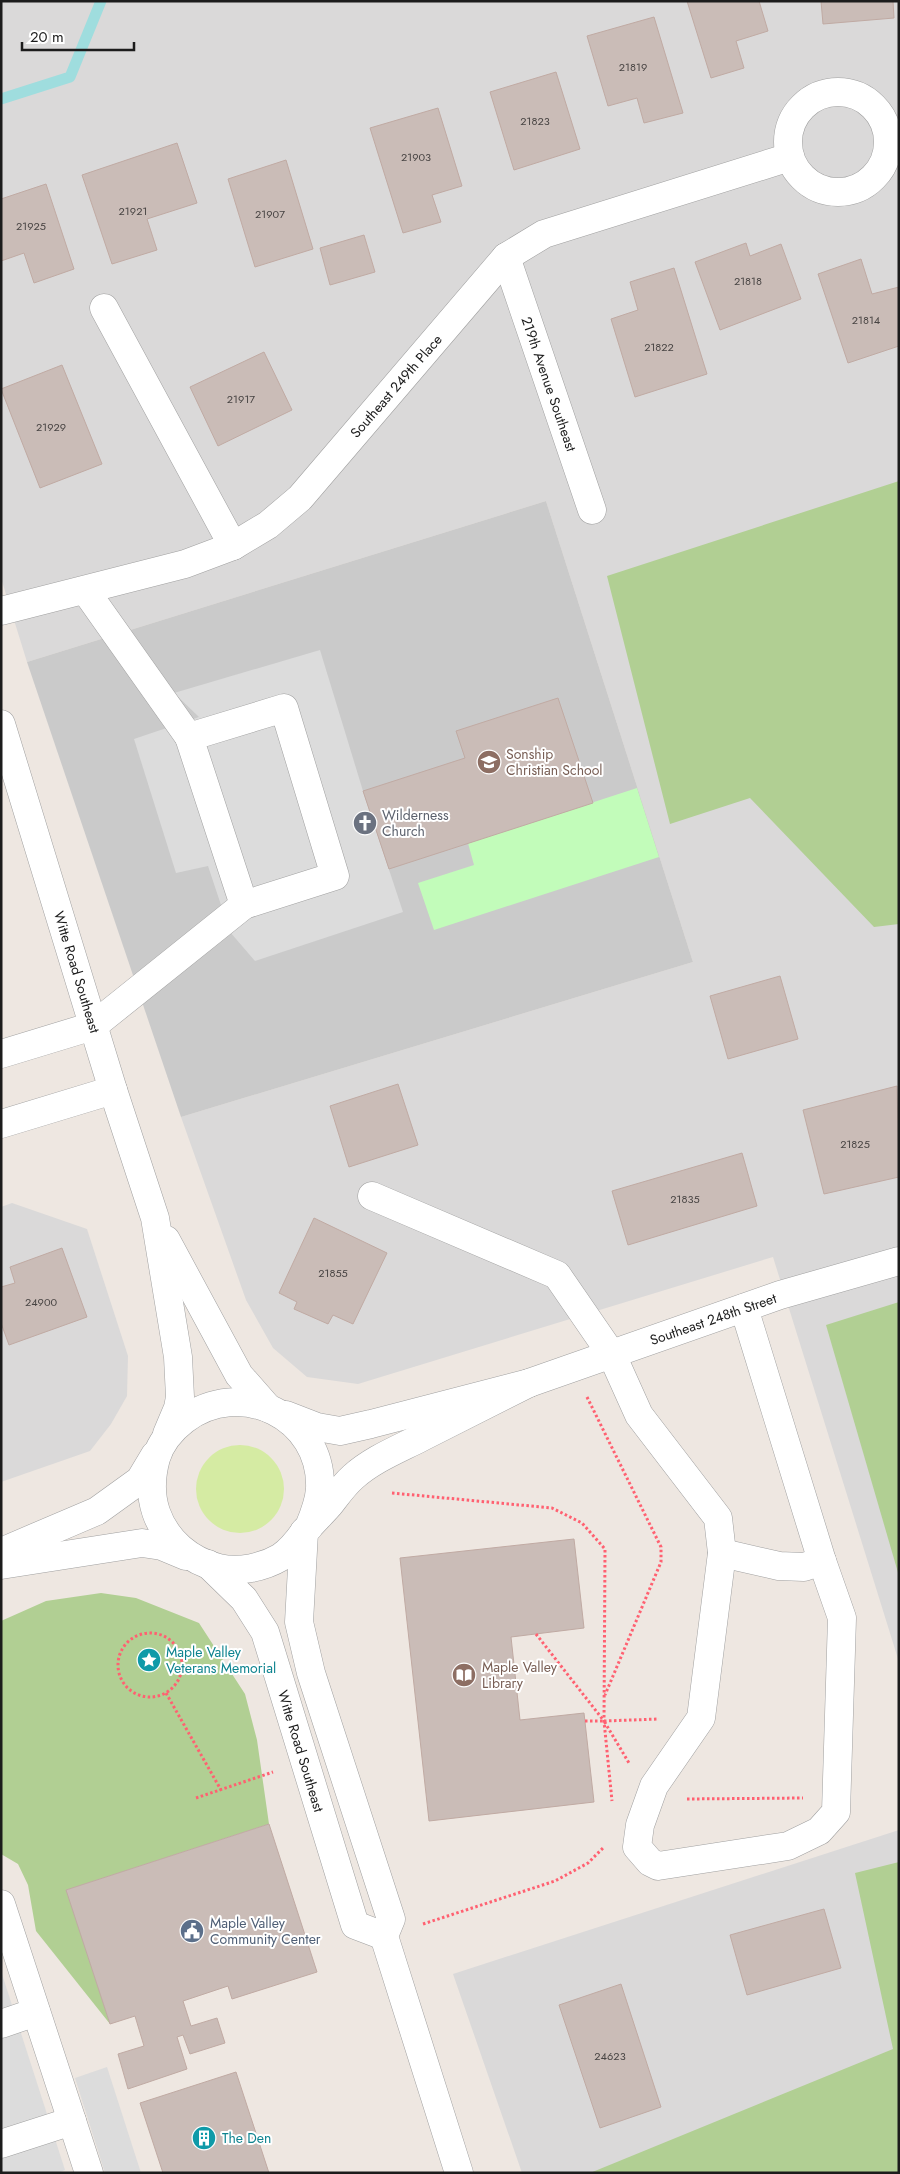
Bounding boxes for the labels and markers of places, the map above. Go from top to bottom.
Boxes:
place label: Sonship Christian School [506,744,603,780]
school or university icon: Sonship Christian School [476,749,502,775]
place label: Wilderness Church [382,805,449,841]
church icon: Wilderness Church [352,810,378,836]
place label: Maple Valley Veterans Memorial [166,1642,276,1678]
place icon: Maple Valley Veterans Memorial [136,1647,162,1673]
place label: Maple Valley Library [482,1657,558,1693]
library icon: Maple Valley Library [451,1662,477,1688]
place label: Maple Valley Community Center [210,1913,321,1949]
public building icon: Maple Valley Community Center [179,1918,205,1944]
building icon: The Den [191,2125,217,2151]
place label: The Den [222,2128,271,2148]

